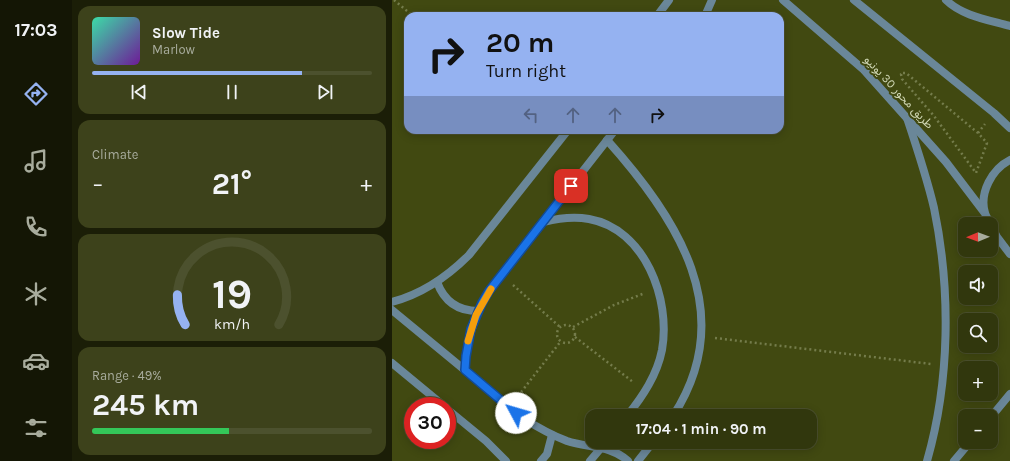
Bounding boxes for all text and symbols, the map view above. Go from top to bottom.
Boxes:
text: 17:03 [15,19,57,41]
text: Slow Tide [152,24,220,42]
text: 20 m [486,26,554,59]
icon: right [420,28,472,80]
text: Marlow [152,42,195,57]
street label: طريق محور 30 يونيو [861,52,937,132]
text: Turn right [486,60,566,82]
icon: directions [22,80,50,108]
icon: previous [128,81,150,103]
icon: pause [221,81,243,103]
icon: next [314,81,336,103]
icon: left [520,104,542,126]
icon: ahead [562,104,584,126]
icon: ahead [604,104,626,126]
icon: right [646,104,668,126]
icon: music [22,147,50,175]
text: Climate [92,147,138,162]
text: 21° [212,166,252,202]
pin [554,169,588,203]
text: − [92,171,104,197]
text: + [360,171,372,197]
icon: arrive [560,175,582,197]
icon: phone [22,213,50,241]
north arrow [958,217,998,257]
map controls [958,217,998,449]
button: sound [958,265,998,305]
text: 19 [212,270,252,318]
icon: climate [22,280,50,308]
button: search [958,313,998,353]
text: km/h [214,316,250,333]
icon: car [22,347,50,375]
button: + [958,361,998,401]
text: Range · 49% [92,368,162,383]
text: 245 km [92,387,199,423]
position arrow [495,392,537,434]
speed limit sign: 30 [404,397,456,449]
button: − [958,409,998,449]
icon: filters [22,414,50,442]
text: 17:04 · 1 min · 90 m [635,420,767,438]

